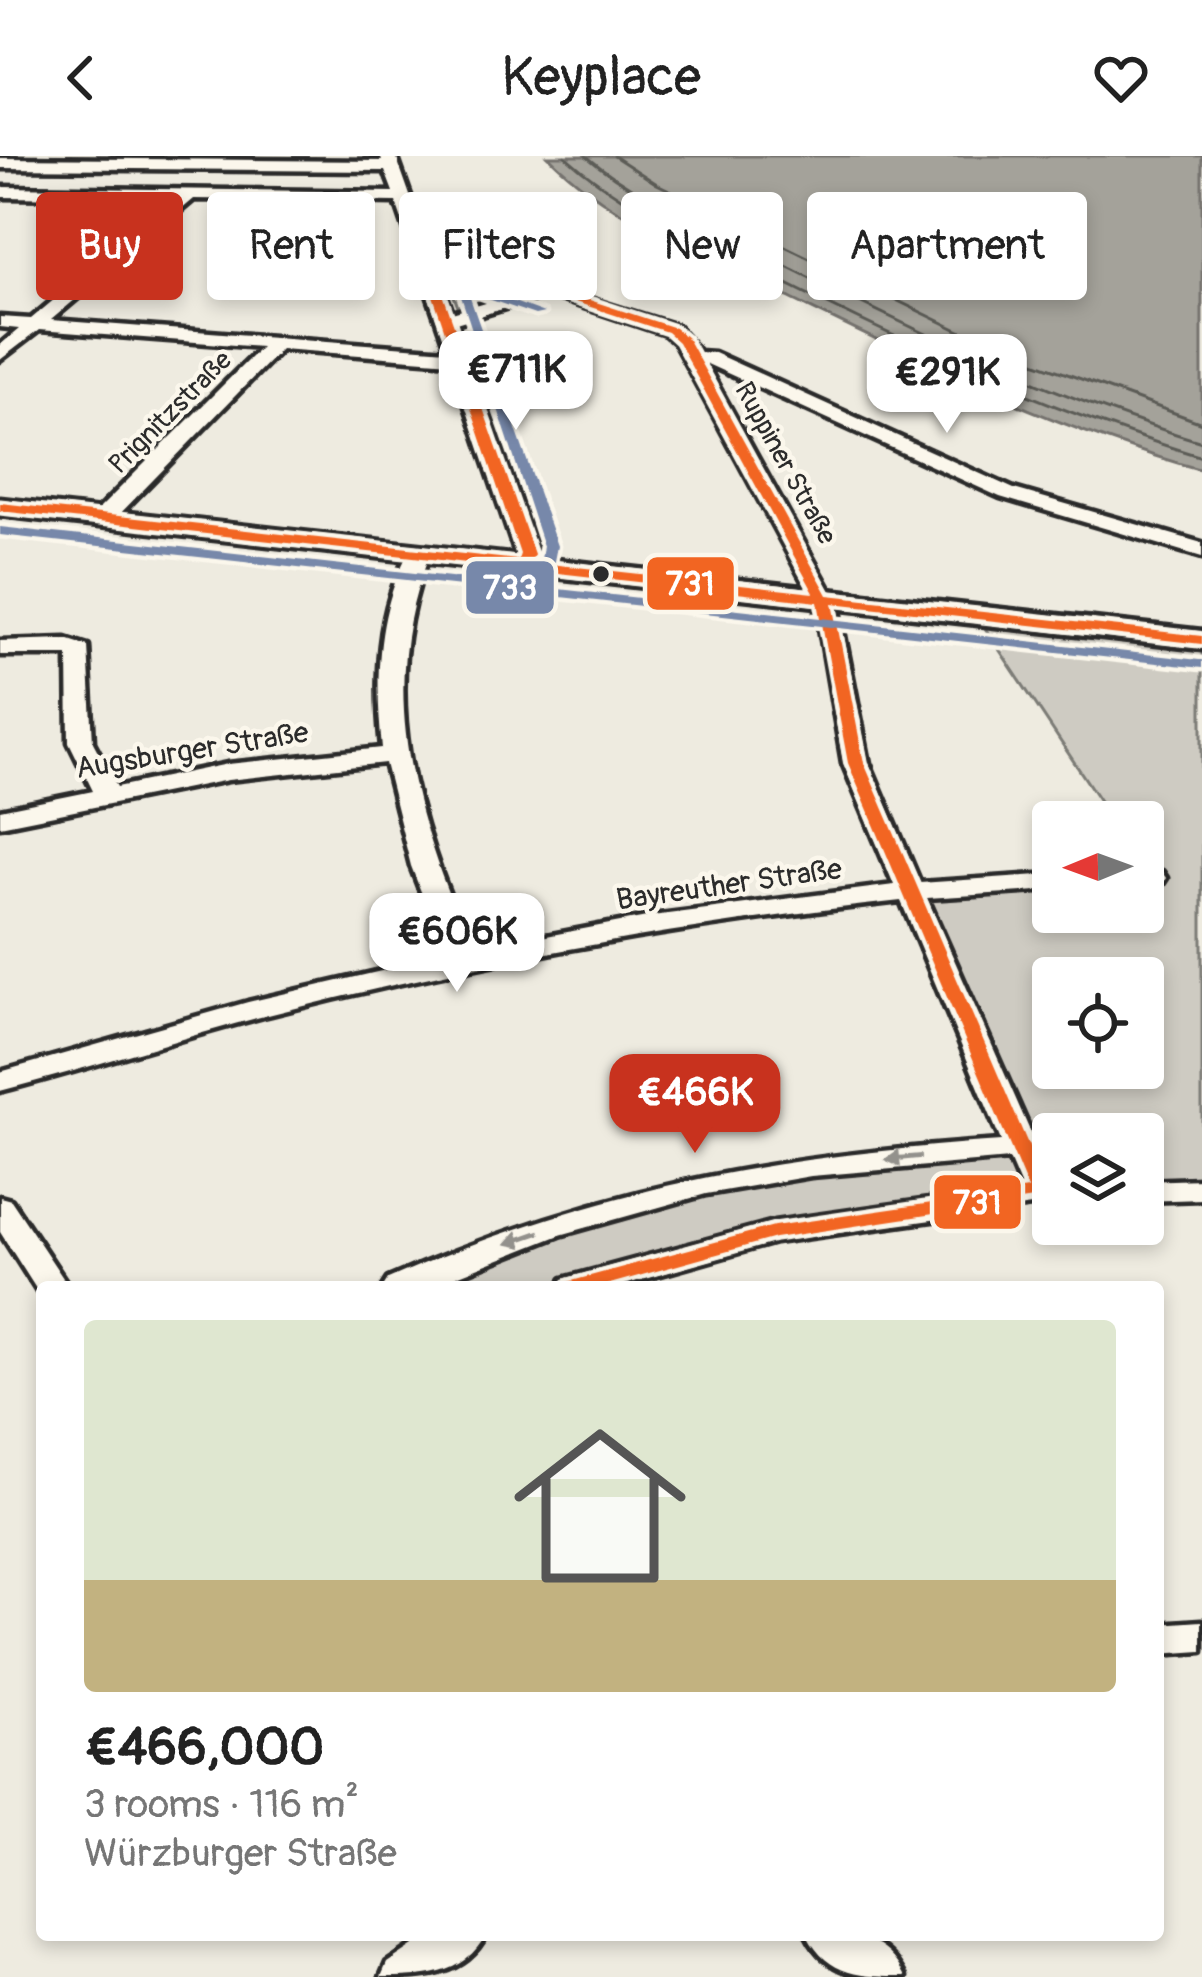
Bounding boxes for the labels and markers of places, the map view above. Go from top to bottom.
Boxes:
pin: €711K [432,331,600,433]
pin: €291K [863,334,1031,436]
unlabelled marker [590,563,612,585]
pin: €606K [373,893,541,995]
pin: €466K [611,1054,779,1156]

